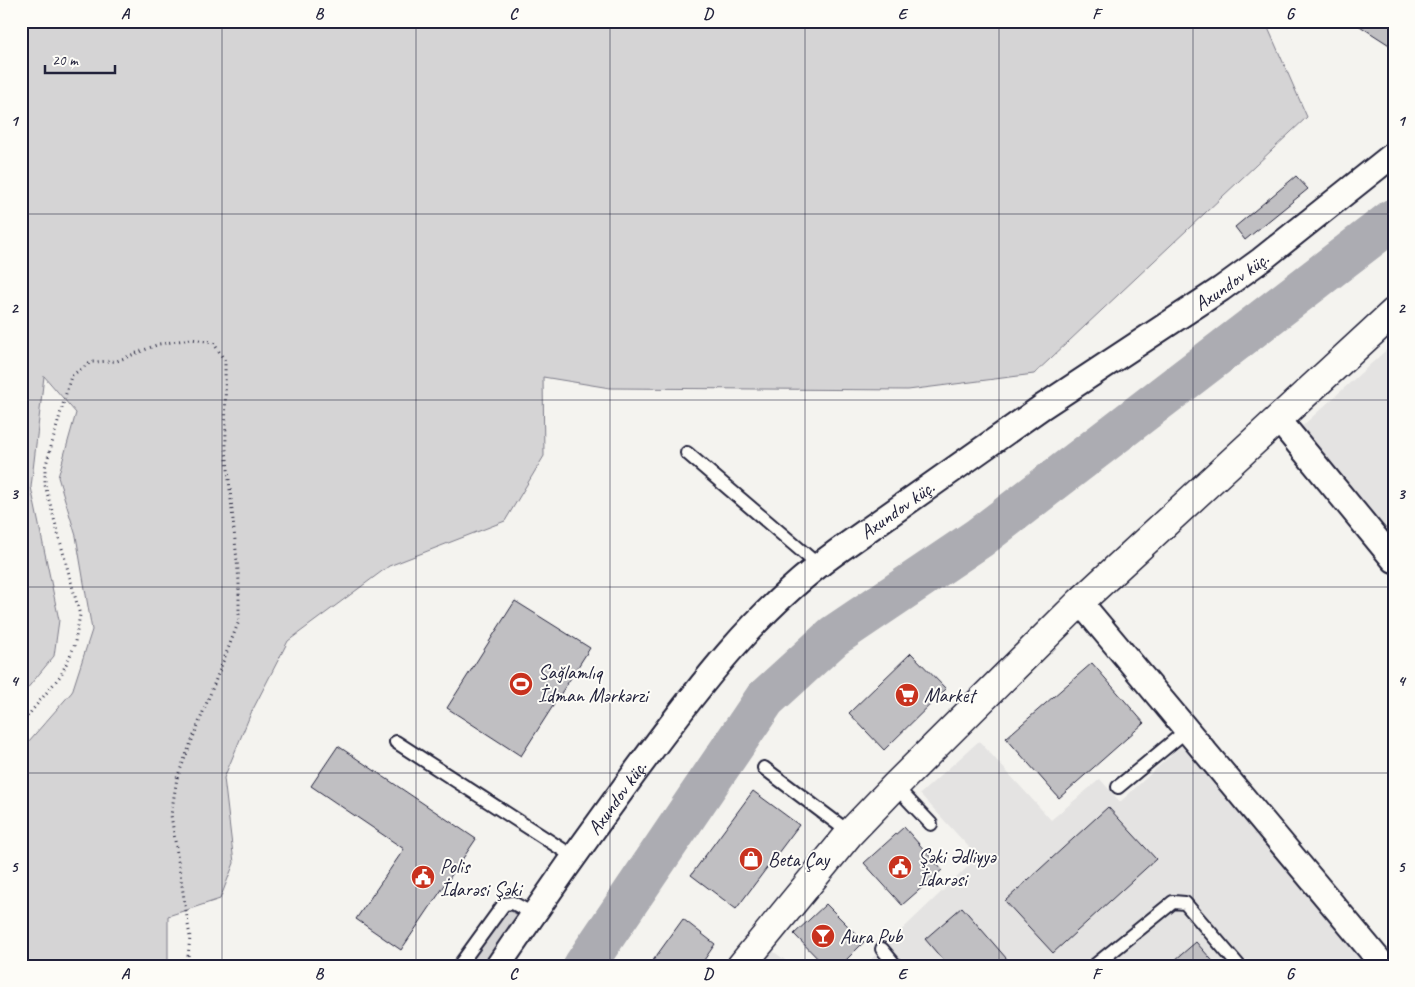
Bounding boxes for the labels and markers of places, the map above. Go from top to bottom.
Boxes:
place label: Sağlamlıq İdman Mərkərzi [538,660,650,708]
sports icon: Sağlamlıq İdman Mərkərzi [508,671,534,697]
supermarket icon: Market [894,682,920,708]
place label: Market [924,683,978,708]
place label: Şəki Ədliyyə İdarəsi [918,844,997,892]
shop icon: Beta Çay [738,846,764,872]
place label: Beta Çay [768,847,831,872]
place label: Polis İdarəsi Şəki [440,854,523,902]
public building icon: Şəki Ədliyyə İdarəsi [887,854,913,880]
public building icon: Polis İdarəsi Şəki [410,864,436,890]
bar icon: Aura Pub [810,923,836,949]
place label: Aura Pub [840,924,904,949]

